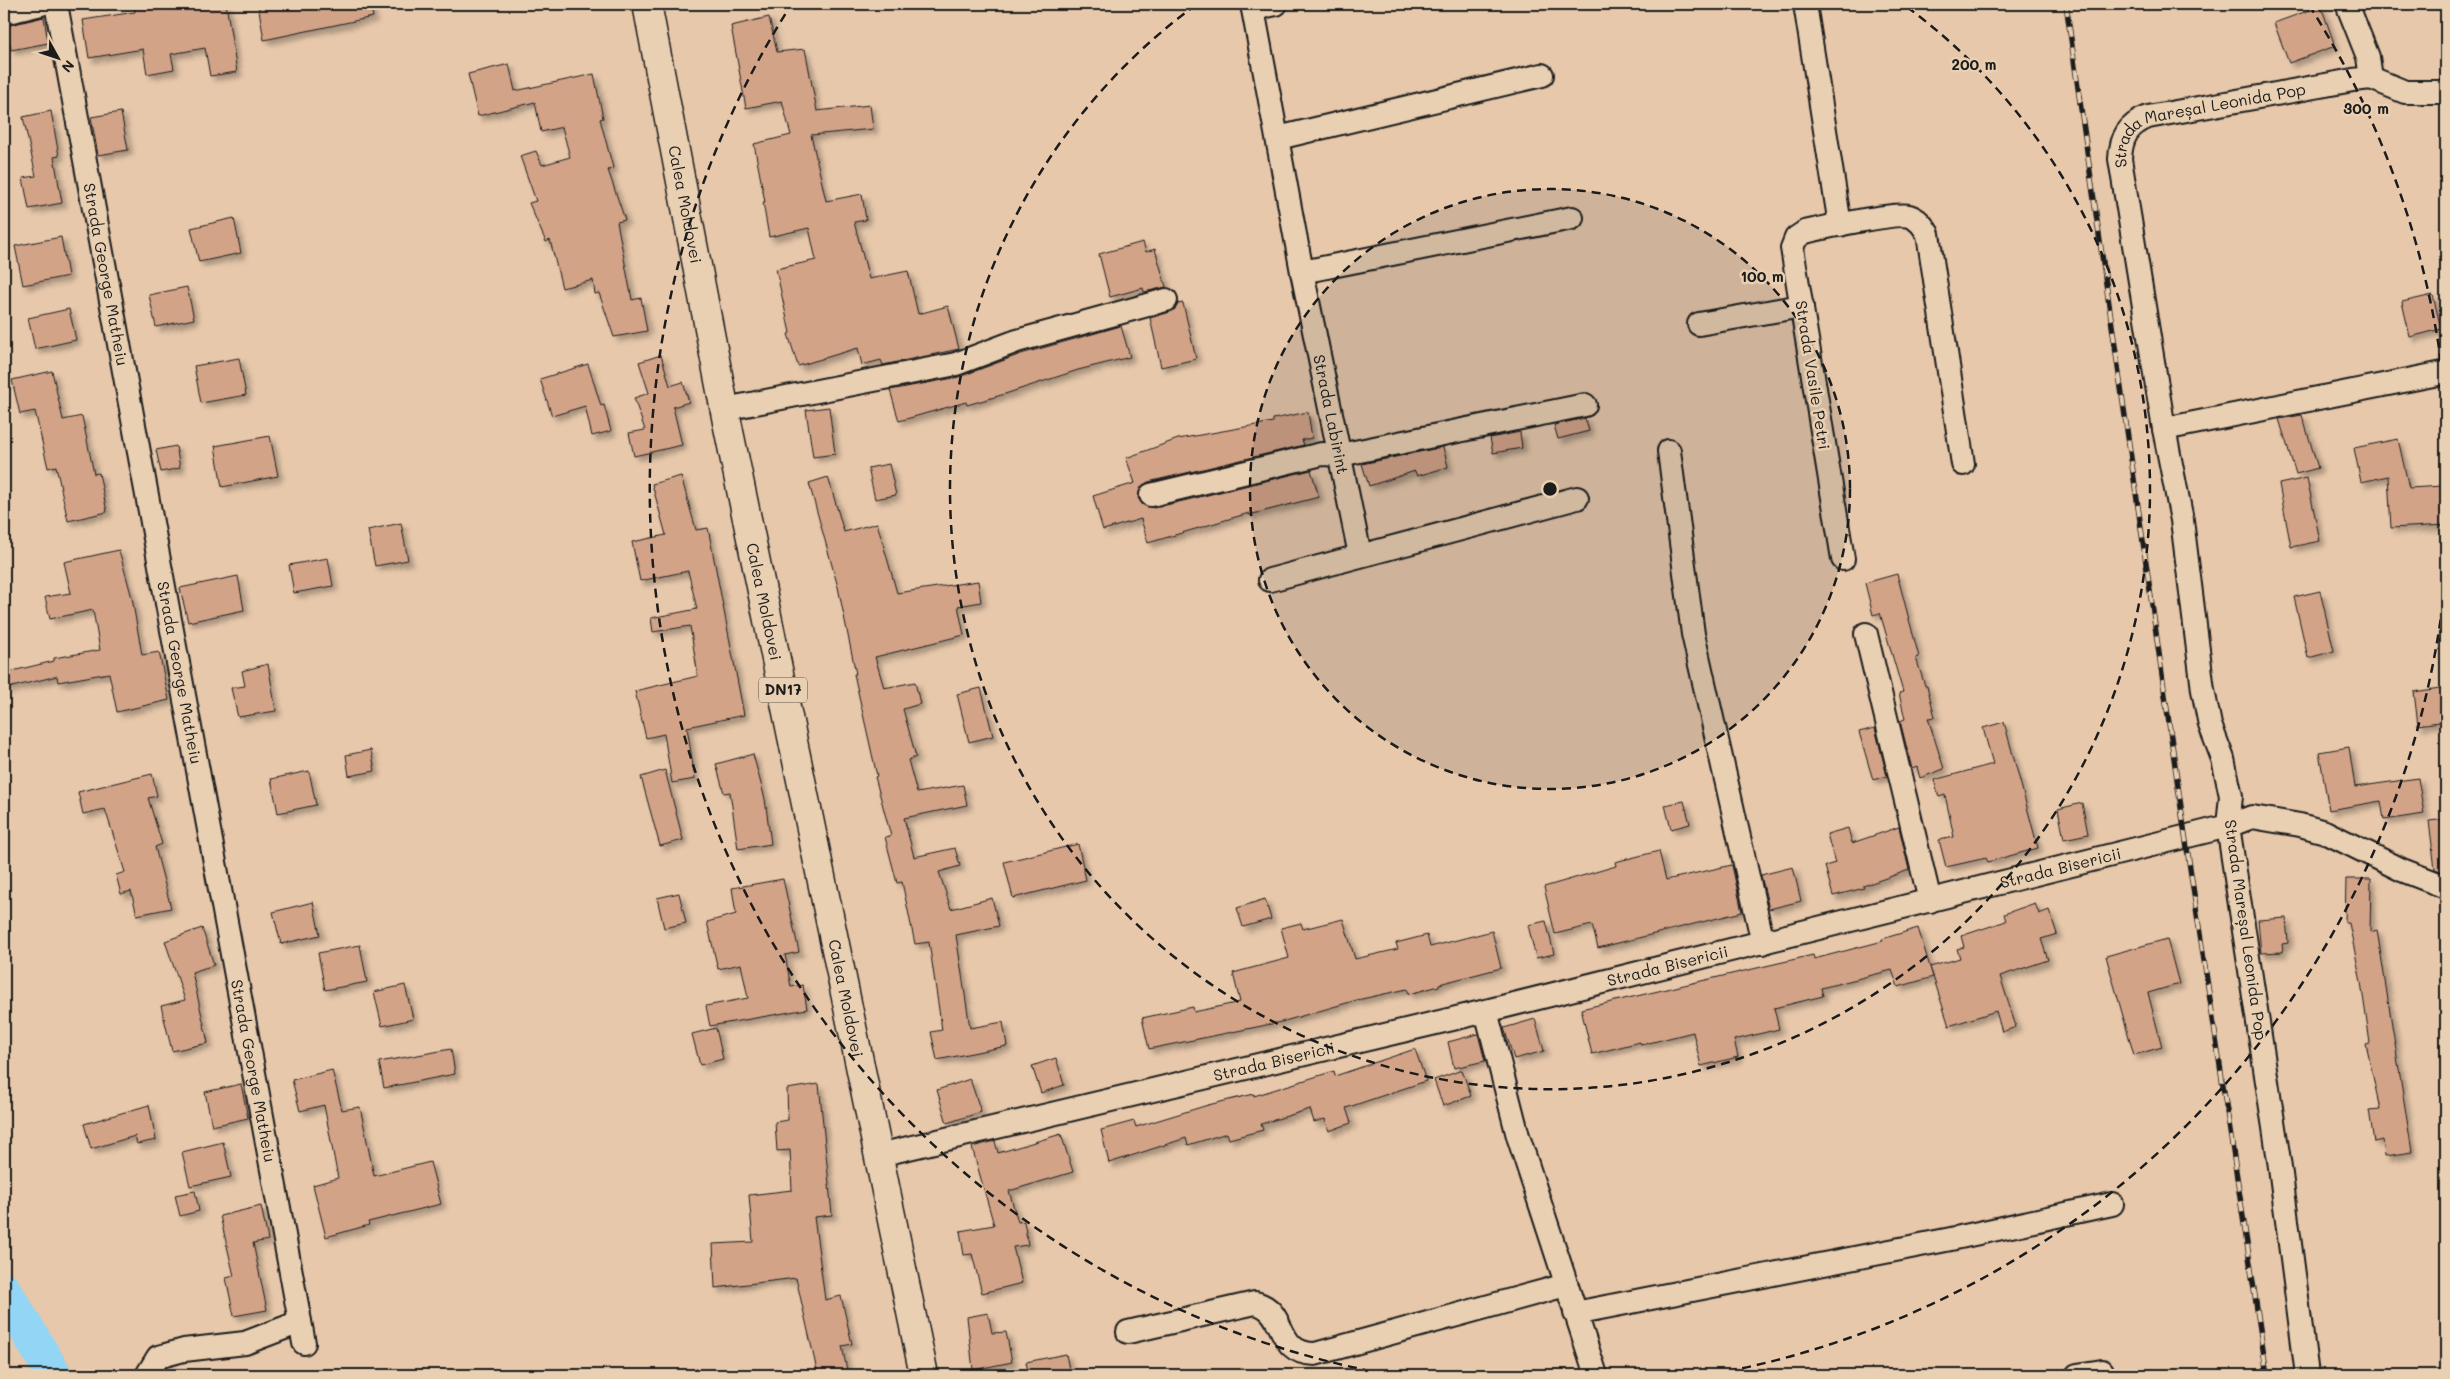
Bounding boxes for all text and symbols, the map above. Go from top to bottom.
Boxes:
north arrow [32,32,82,82]
text: 200 m [1952,54,1997,74]
text: N [58,56,79,77]
street label: Strada Mareșal Leonida Pop [2109,78,2307,170]
text: 300 m [2343,98,2389,118]
street label: Calea Moldovei [664,144,707,265]
street label: Strada George Matheiu [79,181,134,367]
text: 100 m [1740,266,1784,286]
street label: Strada Vasile Petri [1791,299,1836,451]
street label: Strada Labirint [1309,353,1354,476]
centre of rings [1541,480,1559,498]
street label: Calea Moldovei [742,541,787,662]
street label: Strada George Matheiu [153,580,208,766]
road number: DN17 [759,678,807,702]
street label: Strada Mareșal Leonida Pop [2220,818,2272,1042]
street label: Strada Bisericii [1998,842,2123,892]
street label: Calea Moldovei [824,937,869,1059]
street label: Strada Bisericii [1605,940,1730,990]
street label: Strada George Matheiu [227,978,281,1164]
street label: Strada Bisericii [1211,1036,1337,1085]

